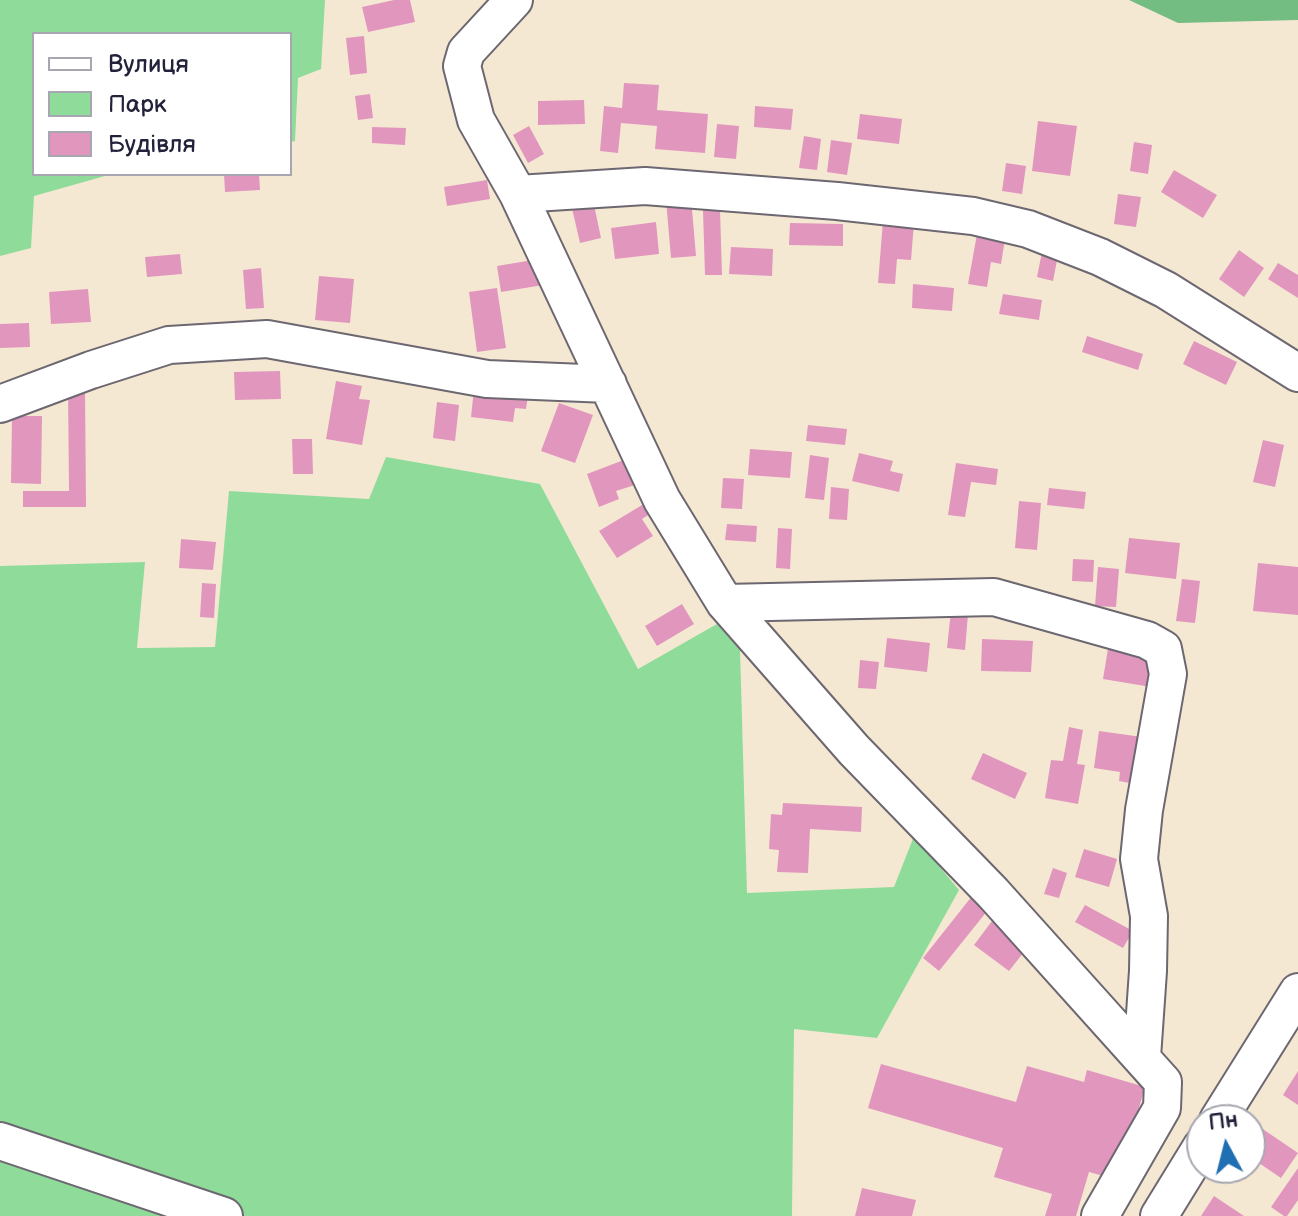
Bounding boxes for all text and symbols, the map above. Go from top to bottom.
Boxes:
legend [32,32,292,176]
text: Вулиця [108,50,189,79]
text: Парк [108,90,166,119]
text: Будівля [108,130,196,159]
north arrow [1186,1104,1266,1184]
text: Пн [1207,1106,1239,1137]

